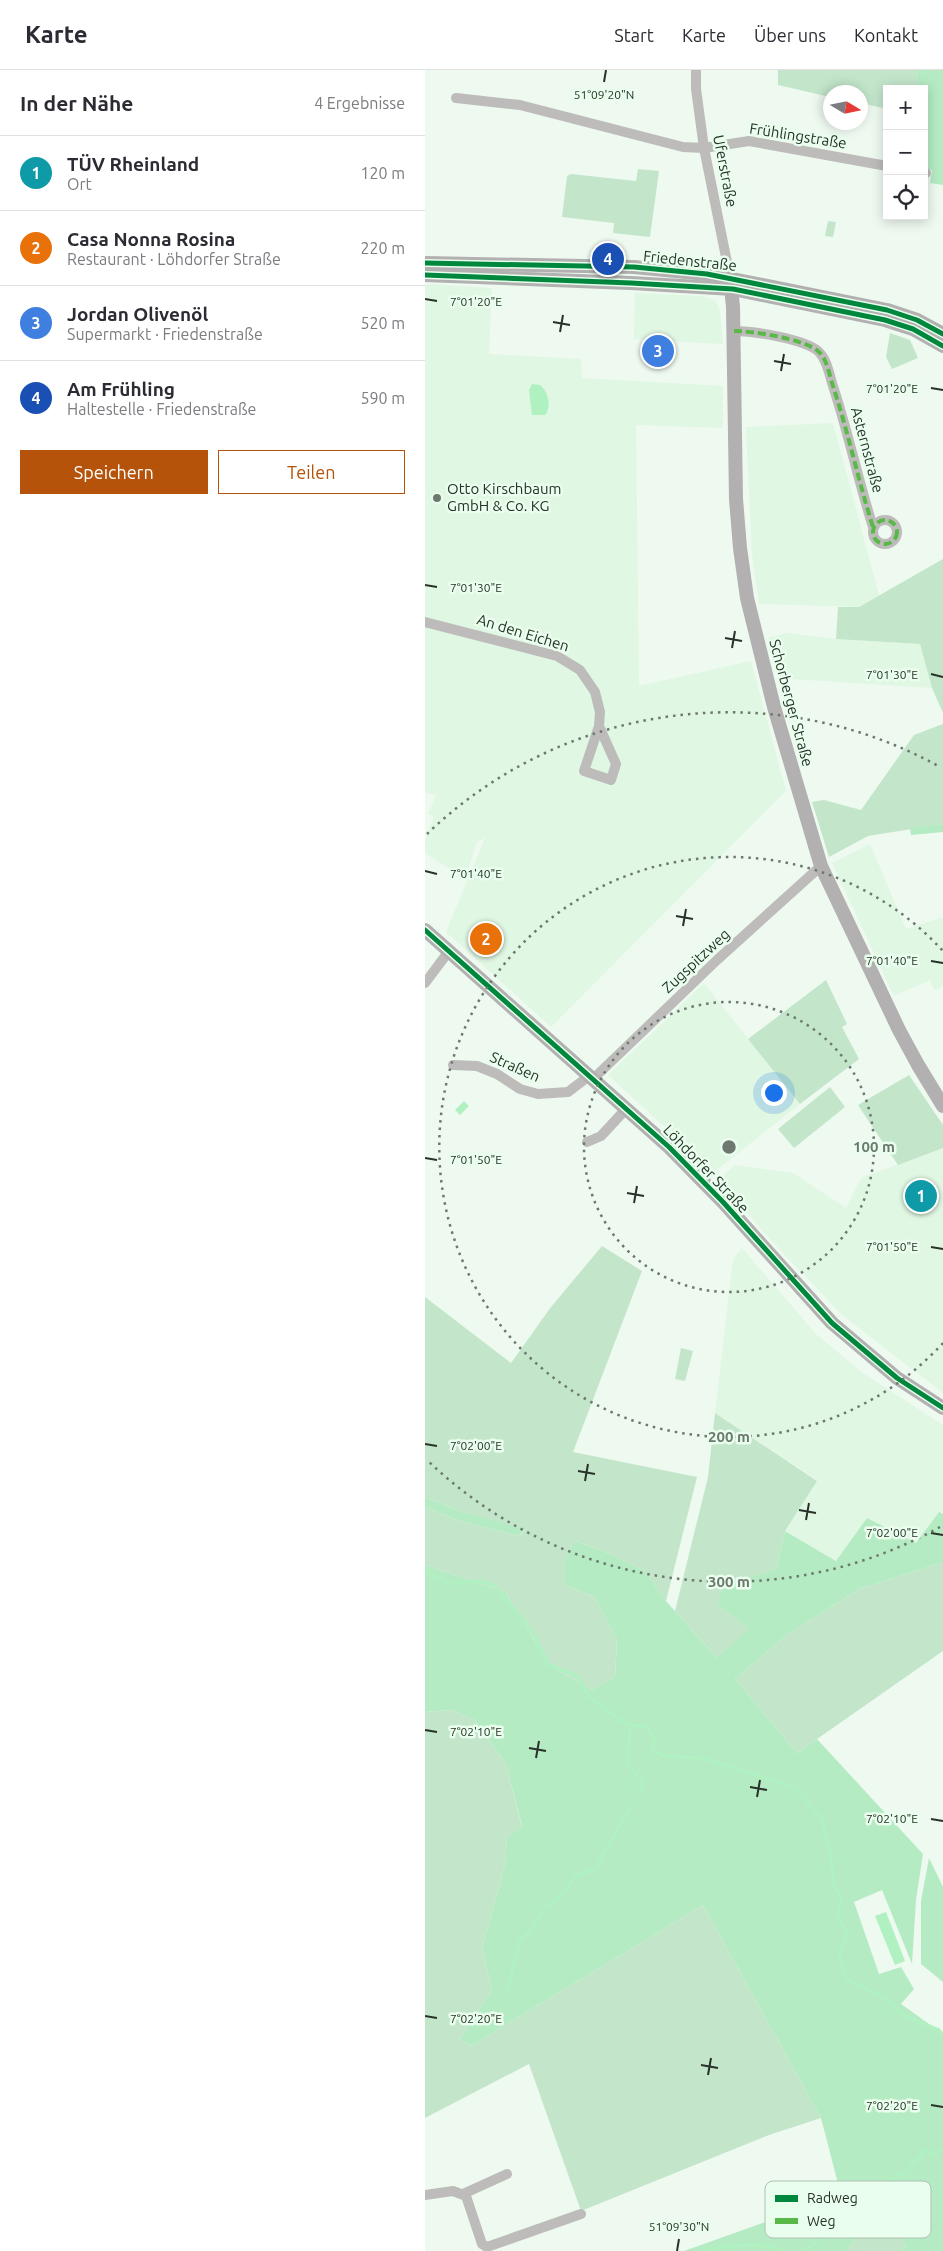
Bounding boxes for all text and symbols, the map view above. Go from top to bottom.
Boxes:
text: Karte [25,21,87,48]
text: Start [614,25,654,45]
text: Karte [682,25,726,45]
text: Über uns [754,25,826,45]
text: Kontakt [854,25,918,45]
north arrow [823,85,868,130]
map controls [883,85,928,220]
button: + [883,85,928,130]
text: 51°09'20"N [574,88,634,101]
text: In der Nähe [20,91,133,115]
text: 4 Ergebnisse [314,94,405,112]
street label: Frühlingstraße [748,119,848,152]
button: − [883,130,928,175]
street label: Uferstraße [710,133,741,208]
text: TÜV Rheinland [67,153,199,175]
text: 1 [31,164,41,182]
text: 120 m [360,164,405,182]
text: Ort [67,175,92,193]
button: locate [883,175,928,220]
text: Casa Nonna Rosina [67,228,235,250]
text: 2 [31,239,41,257]
text: 220 m [360,239,405,257]
pin: 4 [592,240,624,278]
street label: Friedenstraße [642,247,738,274]
text: Restaurant · Löhdorfer Straße [67,250,281,268]
text: 7°01'20"E [450,295,502,308]
text: Jordan Olivenöl [67,303,208,325]
text: 3 [31,314,41,332]
text: 520 m [360,314,405,332]
text: Supermarkt · Friedenstraße [67,325,263,343]
pin: 3 [642,332,674,370]
text: Am Frühling [67,378,175,400]
text: 7°01'20"E [866,382,918,395]
text: 4 [31,389,41,407]
text: 590 m [360,389,405,407]
text: Haltestelle · Friedenstraße [67,400,256,418]
street label: Asternstraße [848,405,887,495]
button: Speichern [20,450,208,494]
button: Teilen [218,450,405,494]
place label: Otto Kirschbaum GmbH & Co. KG [447,480,561,514]
marker: Otto Kirschbaum GmbH & Co. KG [431,492,443,504]
text: 7°01'30"E [450,581,502,594]
street label: An den Eichen [475,610,571,655]
street label: Schorberger Straße [766,637,817,768]
text: 7°01'30"E [866,668,918,681]
text: 7°01'40"E [450,867,502,880]
pin: 2 [470,920,502,958]
street label: Zugspitzweg [658,925,733,996]
text: 7°01'40"E [866,954,918,967]
street label: Straßen [488,1048,543,1085]
your location [761,1080,787,1106]
street label: Löhdorfer Straße [660,1121,753,1216]
centre of rings [720,1138,738,1156]
text: 100 m [853,1138,895,1155]
text: 7°01'50"E [450,1153,502,1166]
pin: 1 [905,1177,937,1215]
text: 7°01'50"E [866,1240,918,1253]
text: 200 m [708,1428,750,1445]
text: 7°02'00"E [450,1439,502,1452]
text: 7°02'00"E [866,1526,918,1539]
text: 300 m [708,1573,750,1590]
text: 7°02'10"E [450,1725,502,1738]
text: 7°02'10"E [866,1812,918,1825]
text: 7°02'20"E [450,2012,502,2025]
text: 7°02'20"E [866,2099,918,2112]
legend [765,2181,931,2238]
text: Radweg [807,2190,858,2206]
text: Weg [807,2213,836,2229]
text: 51°09'30"N [649,2220,709,2233]

